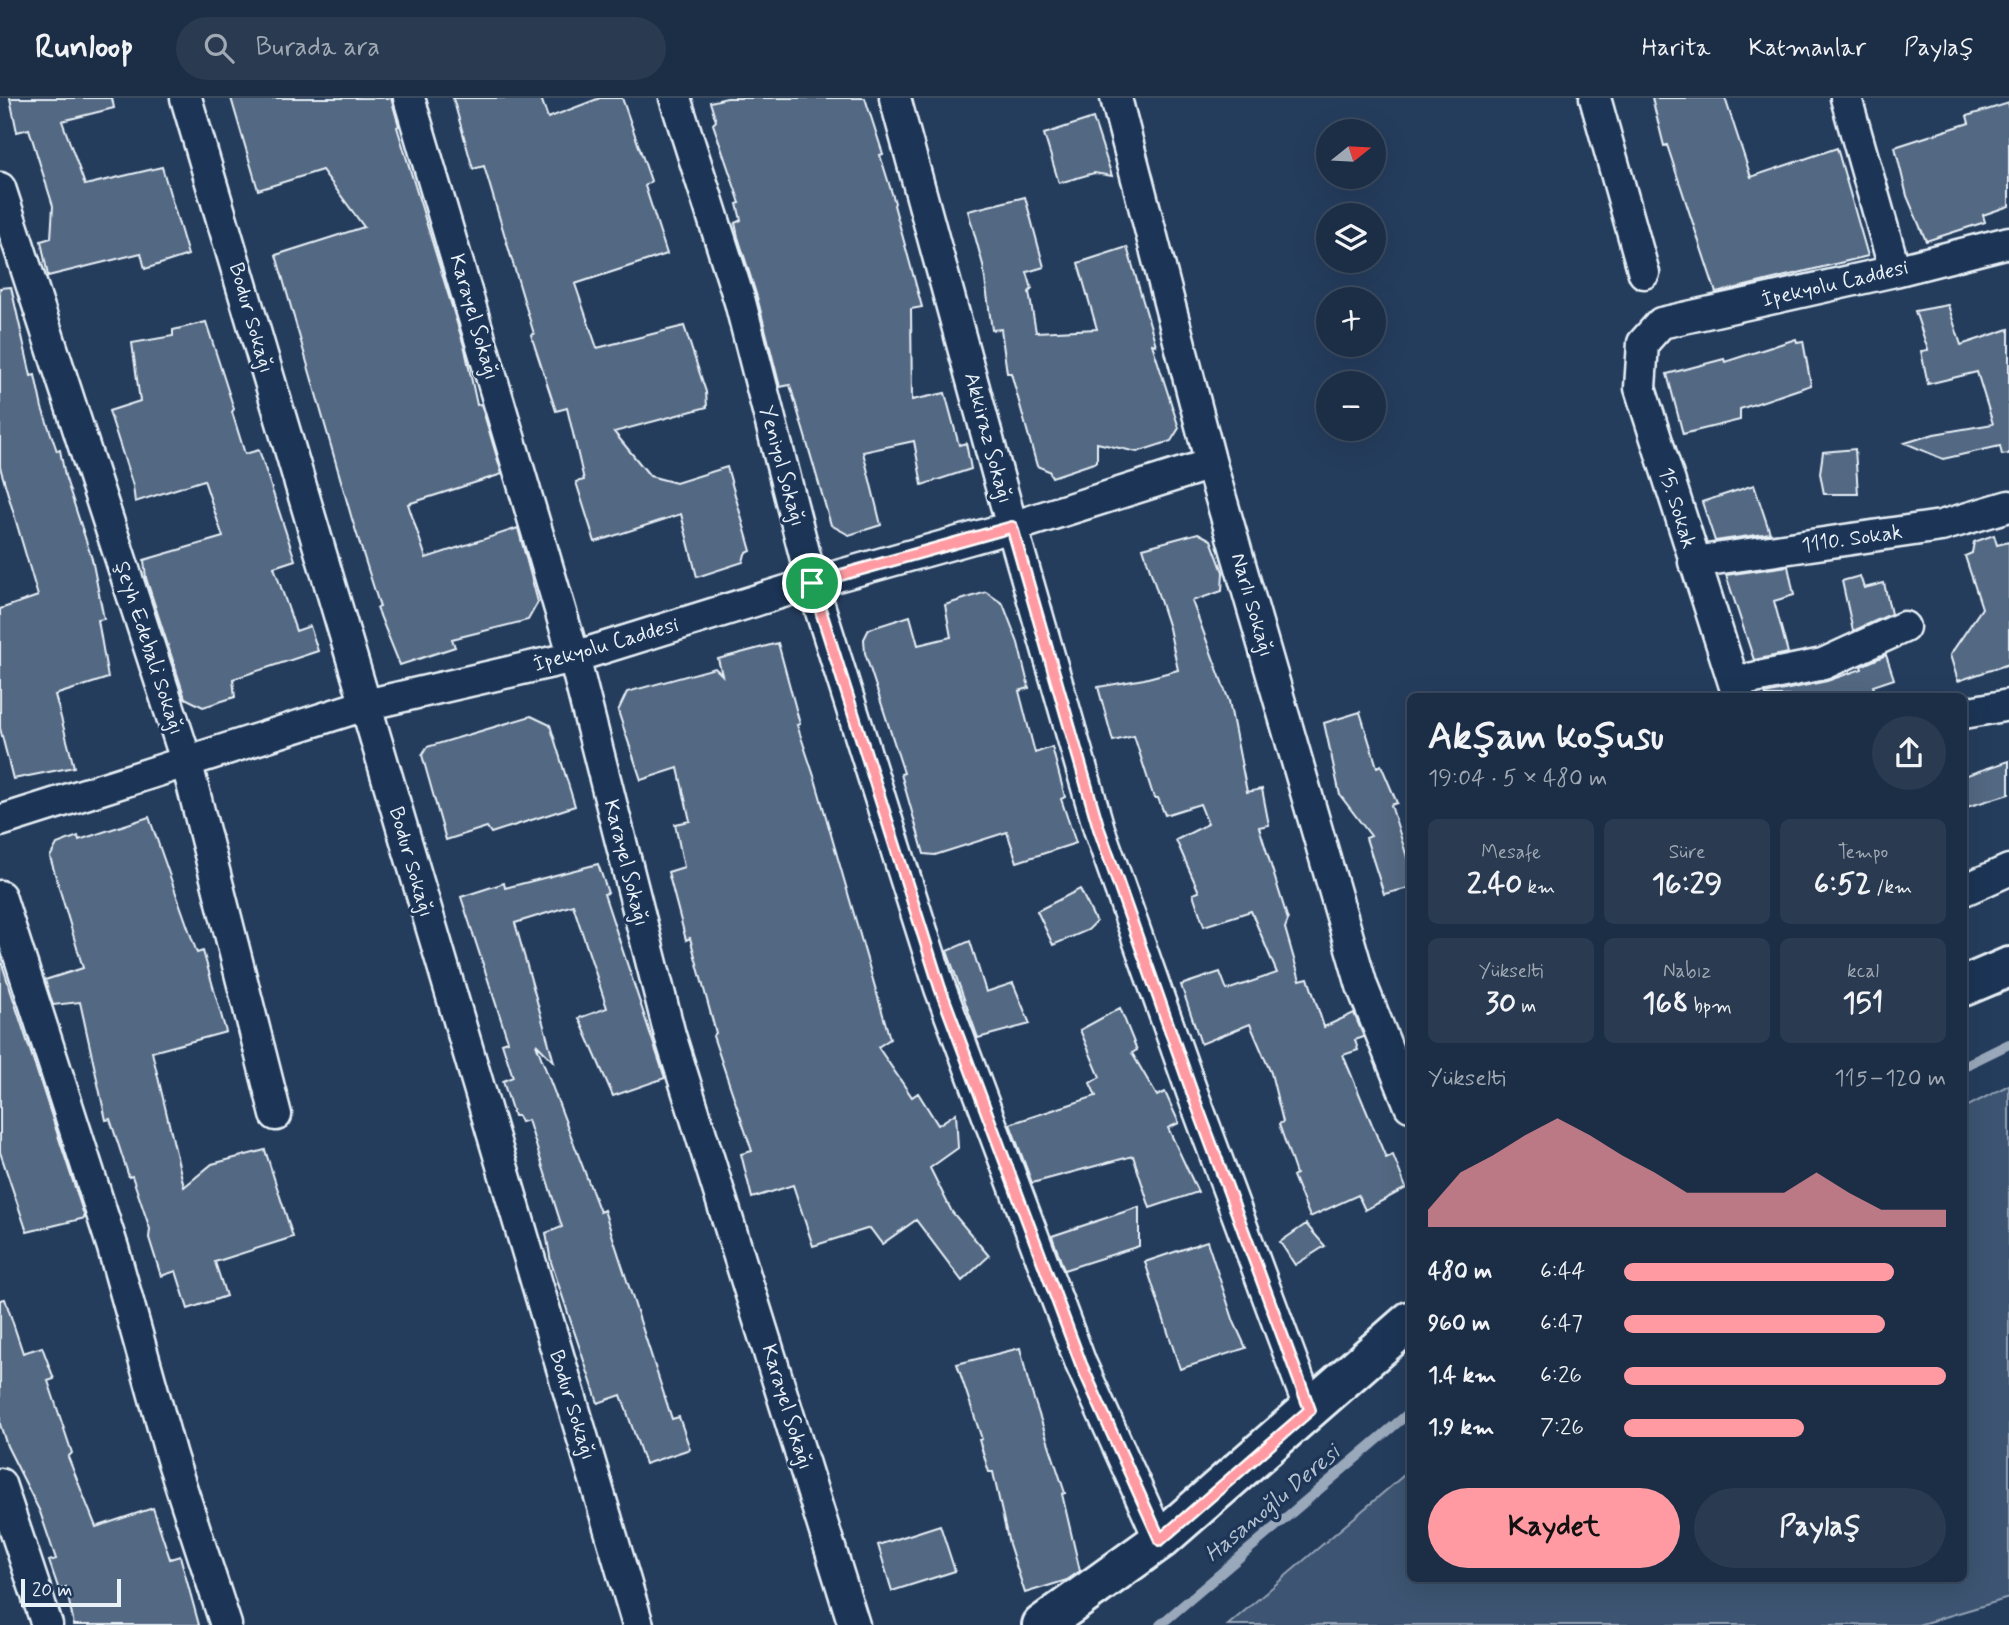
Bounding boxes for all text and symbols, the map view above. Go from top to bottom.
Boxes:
search box [176,17,666,80]
text: Runloop [35,26,134,70]
icon: search [200,29,238,67]
text: Burada ara [256,31,380,65]
text: Harita [1642,33,1710,64]
text: Katmanlar [1748,33,1866,64]
text: Paylaş [1904,33,1974,64]
north arrow [1316,119,1386,189]
map controls [1316,119,1386,441]
button: layers [1316,203,1386,273]
street label: Karayel Sokağı [443,251,505,383]
street label: İpekyolu Caddesi [1759,253,1911,314]
street label: Bodur Sokağı [222,260,280,376]
button: + [1316,287,1386,357]
street label: Akkiraz Sokağı [957,369,1019,507]
button: − [1316,371,1386,441]
street label: Yeniyol Sokağı [752,402,812,530]
street label: 15. Sokak [1651,464,1703,552]
street label: 1110. Sokak [1800,518,1904,560]
street label: Narlı Sokağı [1224,550,1280,660]
pin [782,553,842,613]
street label: Şeyh Edebali Sokağı [108,558,190,738]
icon: arrive [793,564,831,602]
street label: İpekyolu Caddesi [530,611,682,679]
text: Akşam koşusu [1428,713,1664,762]
button: share [1872,716,1946,790]
text: 19:04 · 5 × 480 m [1428,764,1607,794]
street label: Karayel Sokağı [597,797,655,929]
street label: Bodur Sokağı [382,804,440,920]
text: Mesafe [1481,840,1541,865]
text: Süre [1669,840,1705,865]
text: Tempo [1838,840,1888,865]
text: 2.40 [1467,865,1522,904]
text: 16:29 [1652,865,1722,904]
text: 6:52 [1814,865,1871,904]
text: km [1522,875,1555,900]
text: /km [1871,875,1912,900]
text: Yükselti [1479,959,1543,984]
text: Nabız [1663,959,1711,984]
text: kcal [1847,959,1879,984]
text: 30 [1486,984,1516,1023]
text: 168 [1642,984,1688,1023]
text: 151 [1842,984,1884,1023]
text: m [1516,994,1537,1019]
text: bpm [1688,994,1732,1019]
text: Yükselti [1428,1064,1506,1094]
text: 115–120 m [1835,1064,1946,1094]
text: 480 m [1428,1257,1492,1287]
text: 6:44 [1540,1257,1585,1287]
text: 960 m [1428,1309,1490,1339]
text: 6:47 [1540,1309,1583,1339]
street label: Karayel Sokağı [755,1341,819,1473]
street label: Bodur Sokağı [542,1347,602,1463]
text: 1.4 km [1428,1361,1496,1391]
text: 6:26 [1540,1361,1582,1391]
text: 1.9 km [1428,1413,1494,1443]
text: 7:26 [1540,1413,1584,1443]
water label: Hasanoğlu Deresi [1199,1437,1349,1570]
button: Kaydet [1428,1488,1680,1568]
button: Paylaş [1694,1488,1946,1568]
scale bar [21,1576,121,1608]
text: 20 m [32,1578,72,1603]

